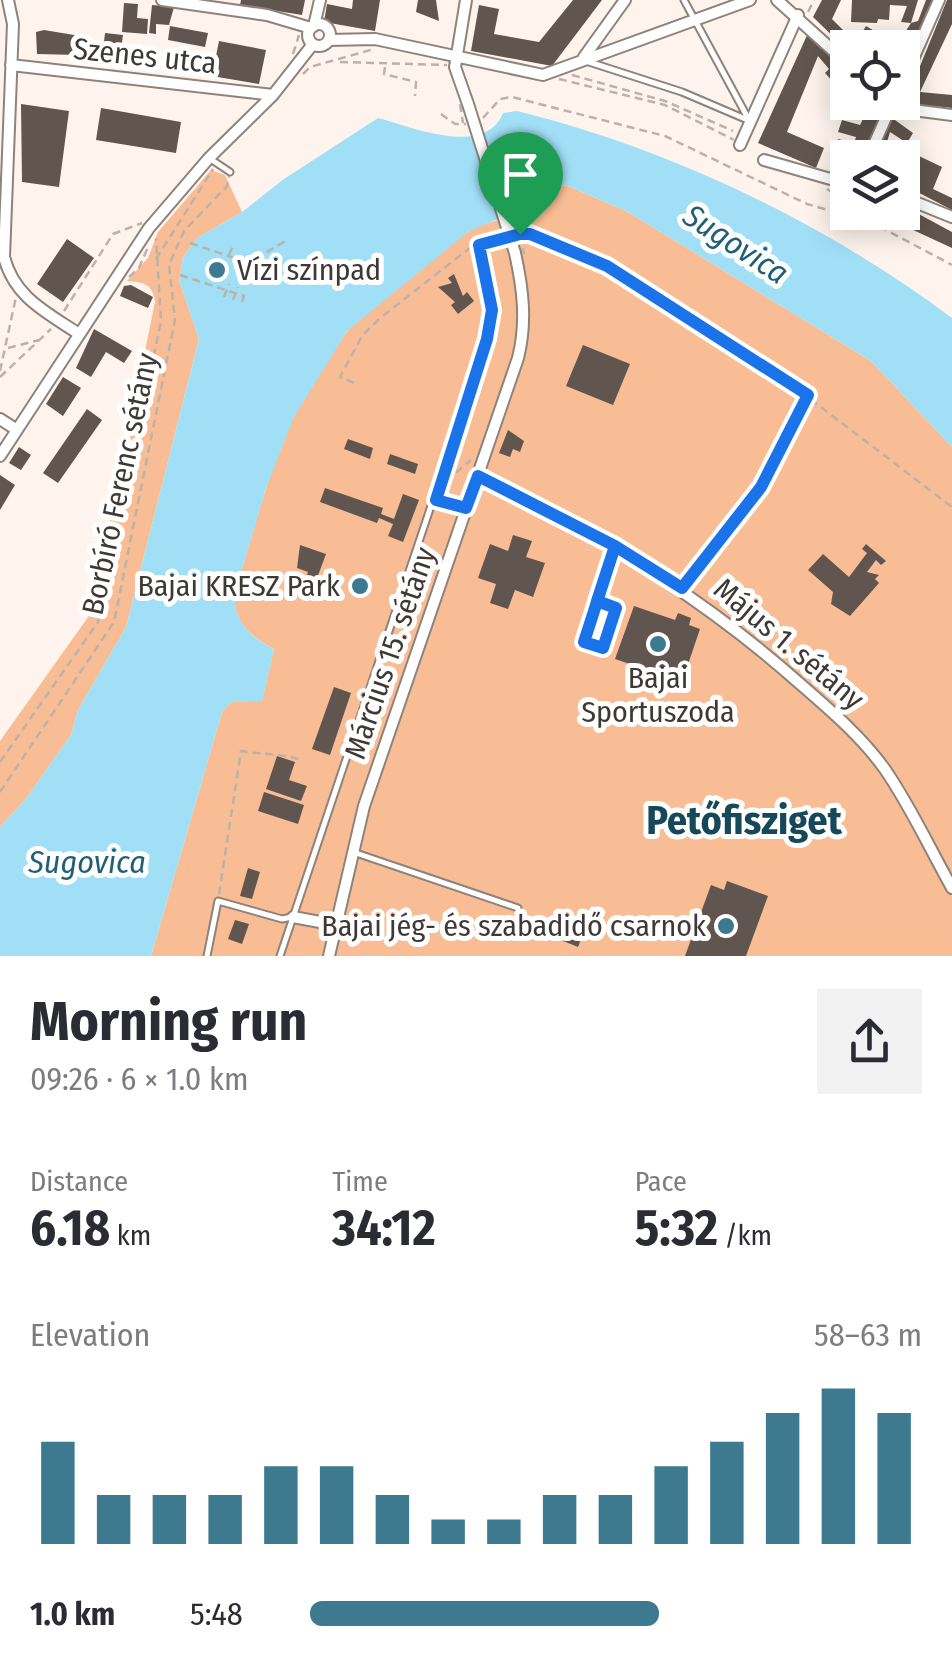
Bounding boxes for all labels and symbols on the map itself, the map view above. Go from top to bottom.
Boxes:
street label: Szenes utca [72,31,218,81]
pin [478,132,563,235]
water label: Sugovica [676,196,796,292]
place label: Vízi színpad [237,252,381,288]
marker: Vízi színpad [206,259,228,281]
street label: Borbíró Ferenc sétány [75,349,165,618]
street label: Március 15. sétány [337,542,443,764]
place label: Bajai KRESZ Park [137,568,340,604]
street label: Május 1. sétány [707,571,872,718]
marker: Bajai KRESZ Park [349,575,371,597]
marker: Bajai Sportuszoda [647,633,669,655]
place label: Bajai Sportuszoda [581,660,735,730]
district label: Petőfisziget [646,797,843,845]
water label: Sugovica [27,843,146,881]
place label: Bajai jég- és szabadidő csarnok [321,908,706,944]
marker: Bajai jég- és szabadidő csarnok [715,915,737,937]

